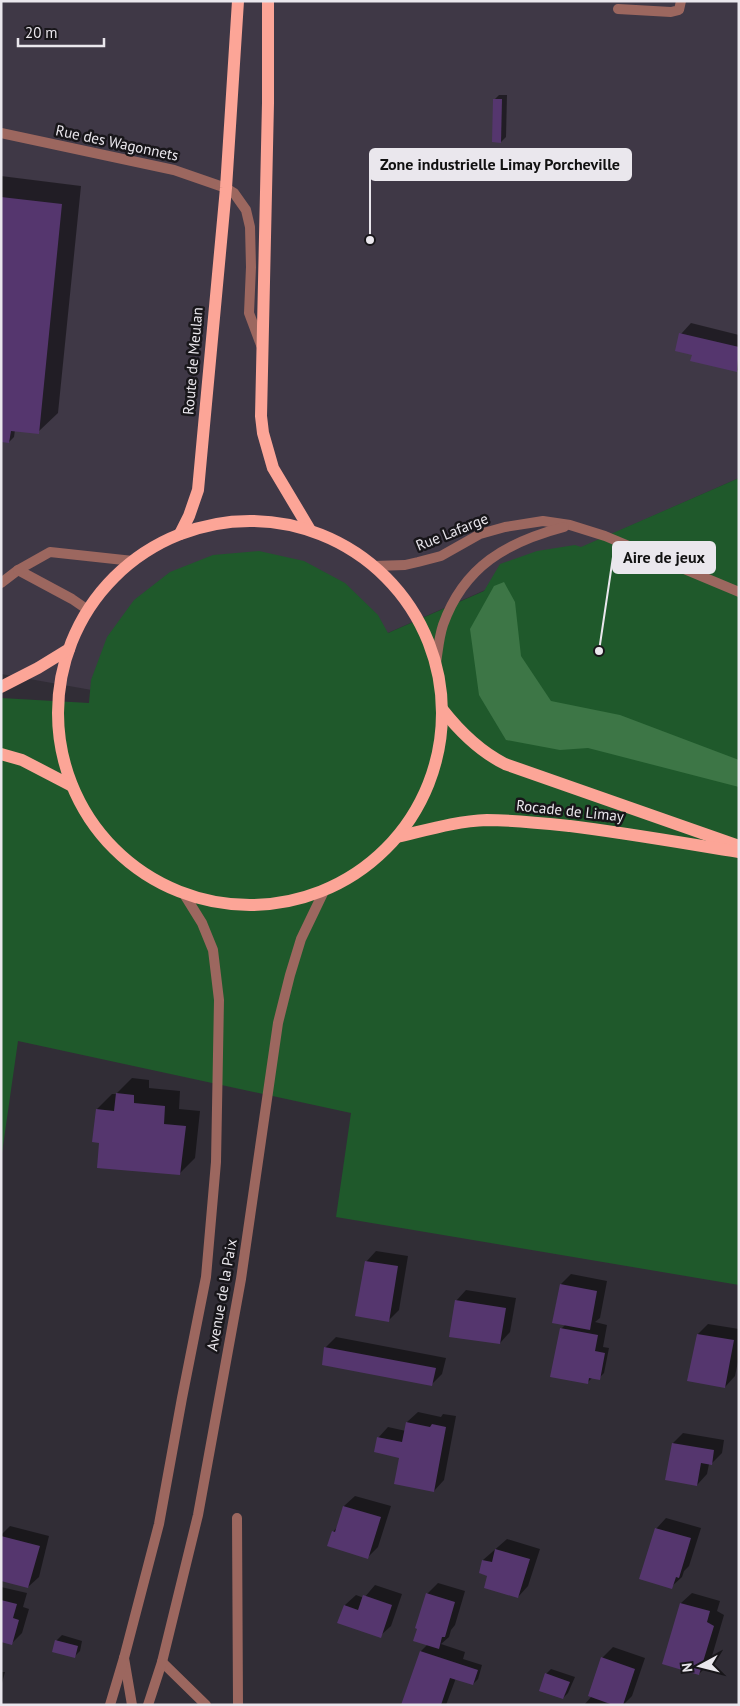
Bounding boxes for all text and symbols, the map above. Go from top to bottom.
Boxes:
scale bar [18,15,104,47]
text: 20 m [25,23,58,42]
street label: Rue des Wagonnets [54,120,180,165]
callout: Zone industrielle Limay Porcheville [370,149,631,180]
text: Zone industrielle Limay Porcheville [380,154,620,174]
street label: Route de Meulan [178,306,207,416]
street label: Rue Lafarge [413,508,491,555]
callout: Aire de jeux [613,542,715,573]
text: Aire de jeux [623,547,706,567]
street label: Rocade de Limay [515,795,625,826]
street label: Avenue de la Paix [202,1237,241,1352]
north arrow [675,1641,725,1691]
text: N [678,1662,697,1673]

